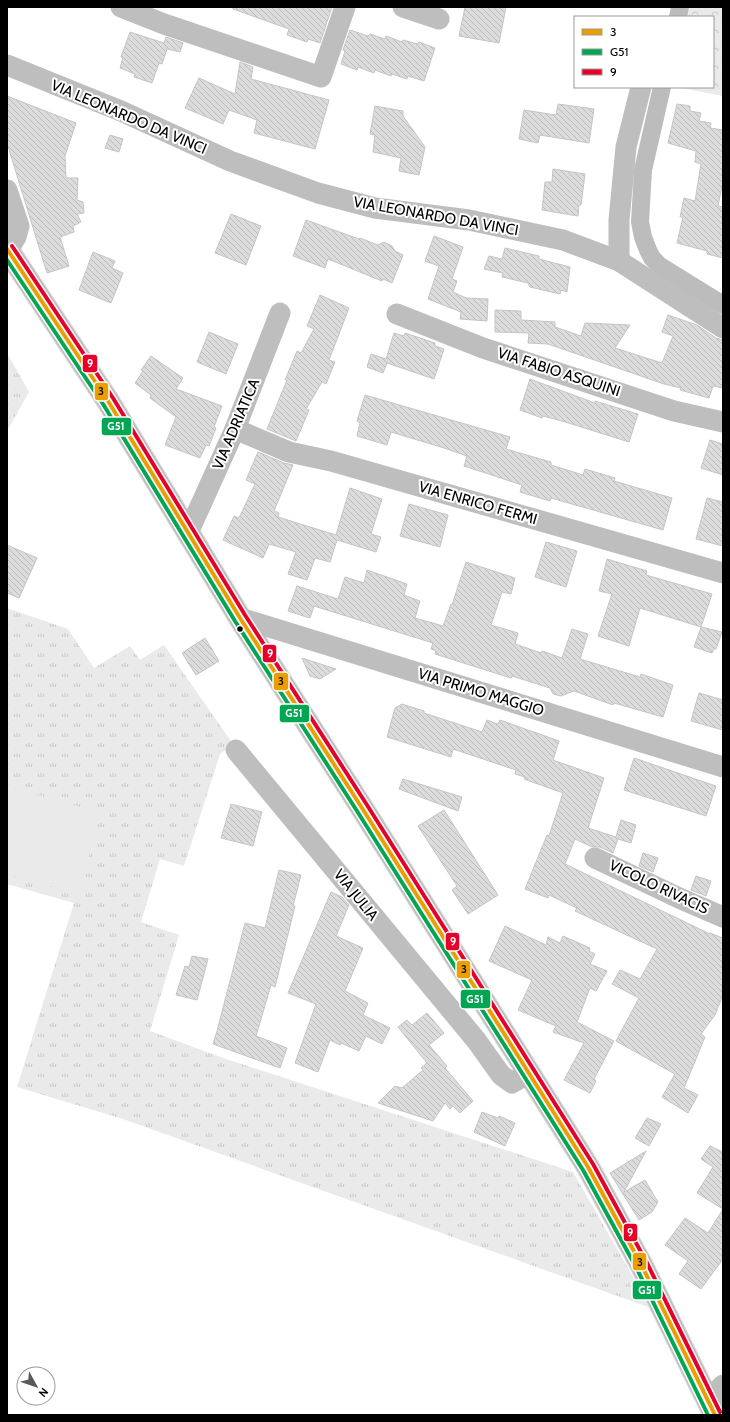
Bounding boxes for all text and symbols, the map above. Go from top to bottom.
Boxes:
legend [574,16,714,88]
text: 3 [610,24,617,39]
text: G51 [610,44,628,59]
text: 9 [610,64,617,79]
street label: VIA LEONARDO DA VINCI [48,76,210,158]
street label: VIA LEONARDO DA VINCI [352,193,520,239]
street label: VIA FABIO ASQUINI [495,344,623,400]
line badge: 9 [82,354,98,373]
text: 9 [87,356,93,370]
street label: VIA ADRIATICA [209,375,264,472]
line badge: 3 [94,382,109,401]
text: 3 [98,384,104,398]
line badge: G51 [101,417,132,436]
text: G51 [107,419,125,433]
street label: VIA ENRICO FERMI [417,477,539,529]
unlabelled marker [235,624,245,634]
line badge: 9 [262,644,277,663]
text: 9 [267,646,273,660]
street label: VIA PRIMO MAGGIO [416,664,546,720]
line badge: 3 [273,672,289,691]
text: 3 [278,674,284,688]
line badge: G51 [279,704,310,723]
text: G51 [285,706,303,720]
street label: VICOLO RIVACIS [606,856,712,918]
street label: VIA JULIA [330,866,383,925]
line badge: 9 [445,932,460,951]
text: 9 [450,934,456,948]
line badge: 3 [456,960,471,979]
text: 3 [461,962,467,976]
line badge: G51 [460,989,491,1009]
text: G51 [466,992,484,1006]
line badge: 9 [623,1223,638,1242]
text: 9 [627,1225,633,1239]
line badge: 3 [632,1252,647,1271]
text: 3 [637,1255,643,1269]
line badge: G51 [632,1280,662,1300]
text: G51 [638,1283,656,1297]
north arrow [16,1366,56,1406]
text: N [36,1385,52,1400]

